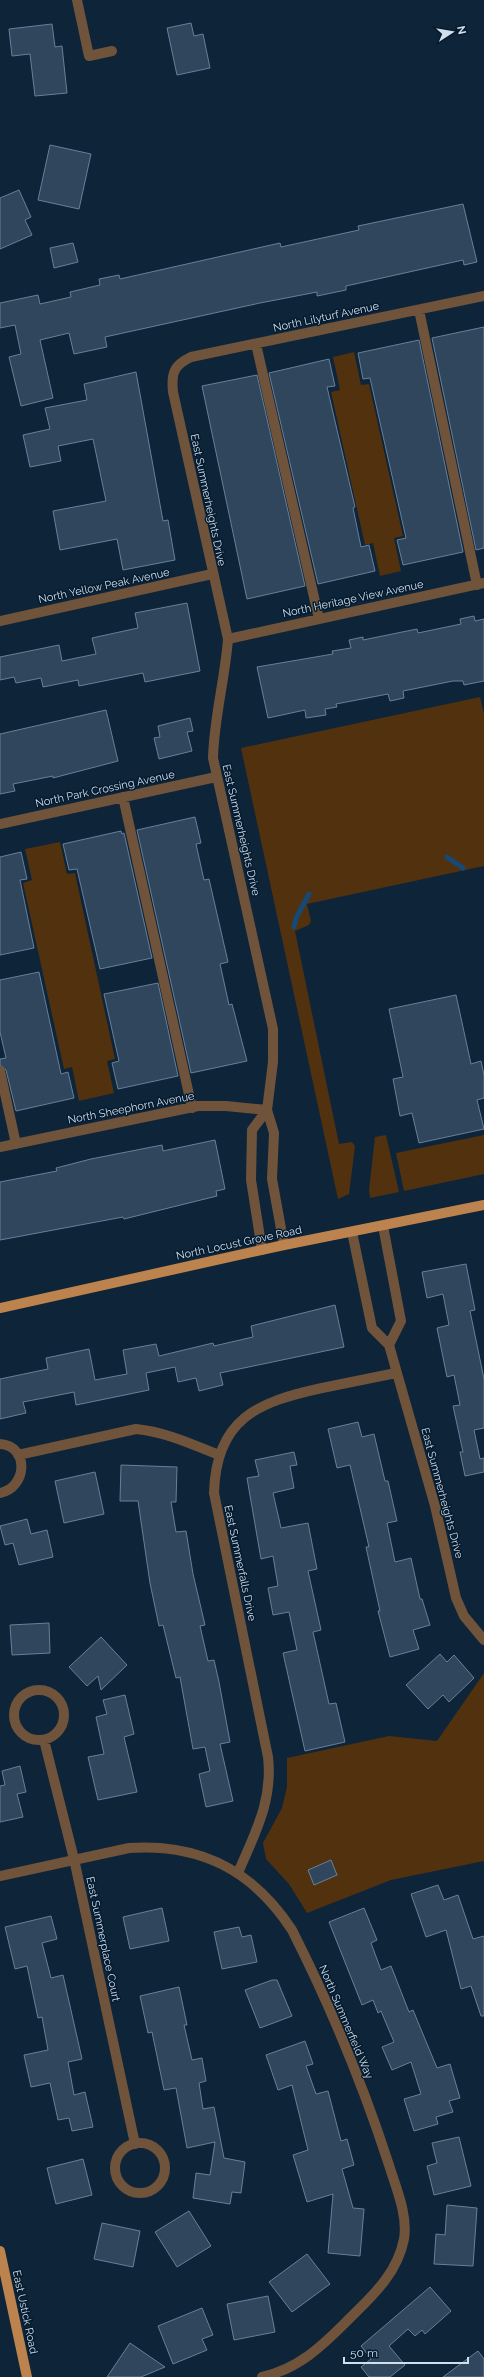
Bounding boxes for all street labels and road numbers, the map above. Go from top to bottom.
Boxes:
street label: North Lilyturf Avenue [272,299,381,335]
street label: East Summerheights Drive [188,433,228,568]
street label: North Yellow Peak Avenue [37,566,171,606]
street label: North Heritage View Avenue [281,578,425,620]
street label: East Summerheights Drive [220,763,263,898]
street label: North Park Crossing Avenue [34,768,176,810]
street label: North Sheephorn Avenue [67,1089,196,1127]
street label: North Locust Grove Road [175,1223,303,1263]
street label: East Summerheights Drive [418,1426,466,1560]
street label: East Summerfalls Drive [221,1504,259,1623]
street label: East Summerplace Court [83,1875,123,2003]
street label: North Summerfield Way [316,1963,376,2081]
street label: East Ustick Road [10,2269,40,2355]

